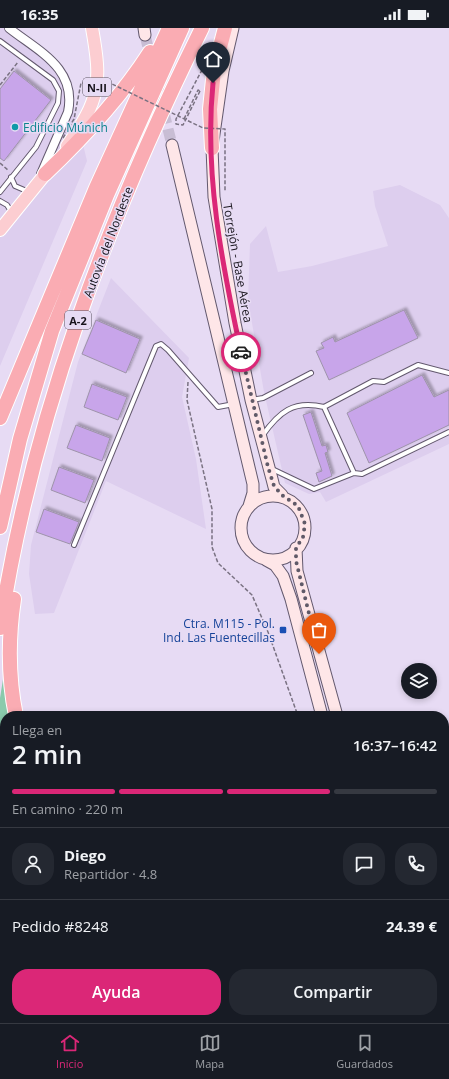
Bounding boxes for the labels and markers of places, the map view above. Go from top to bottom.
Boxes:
pin [196,42,230,83]
place label: Edificio Múnich [23,119,108,136]
marker: Edificio Múnich [10,122,20,132]
pin [302,613,336,654]
place label: Ctra. M115 - Pol. Ind. Las Fuentecillas [163,615,275,646]
marker: Ctra. M115 - Pol. Ind. Las Fuentecillas [278,625,288,635]

